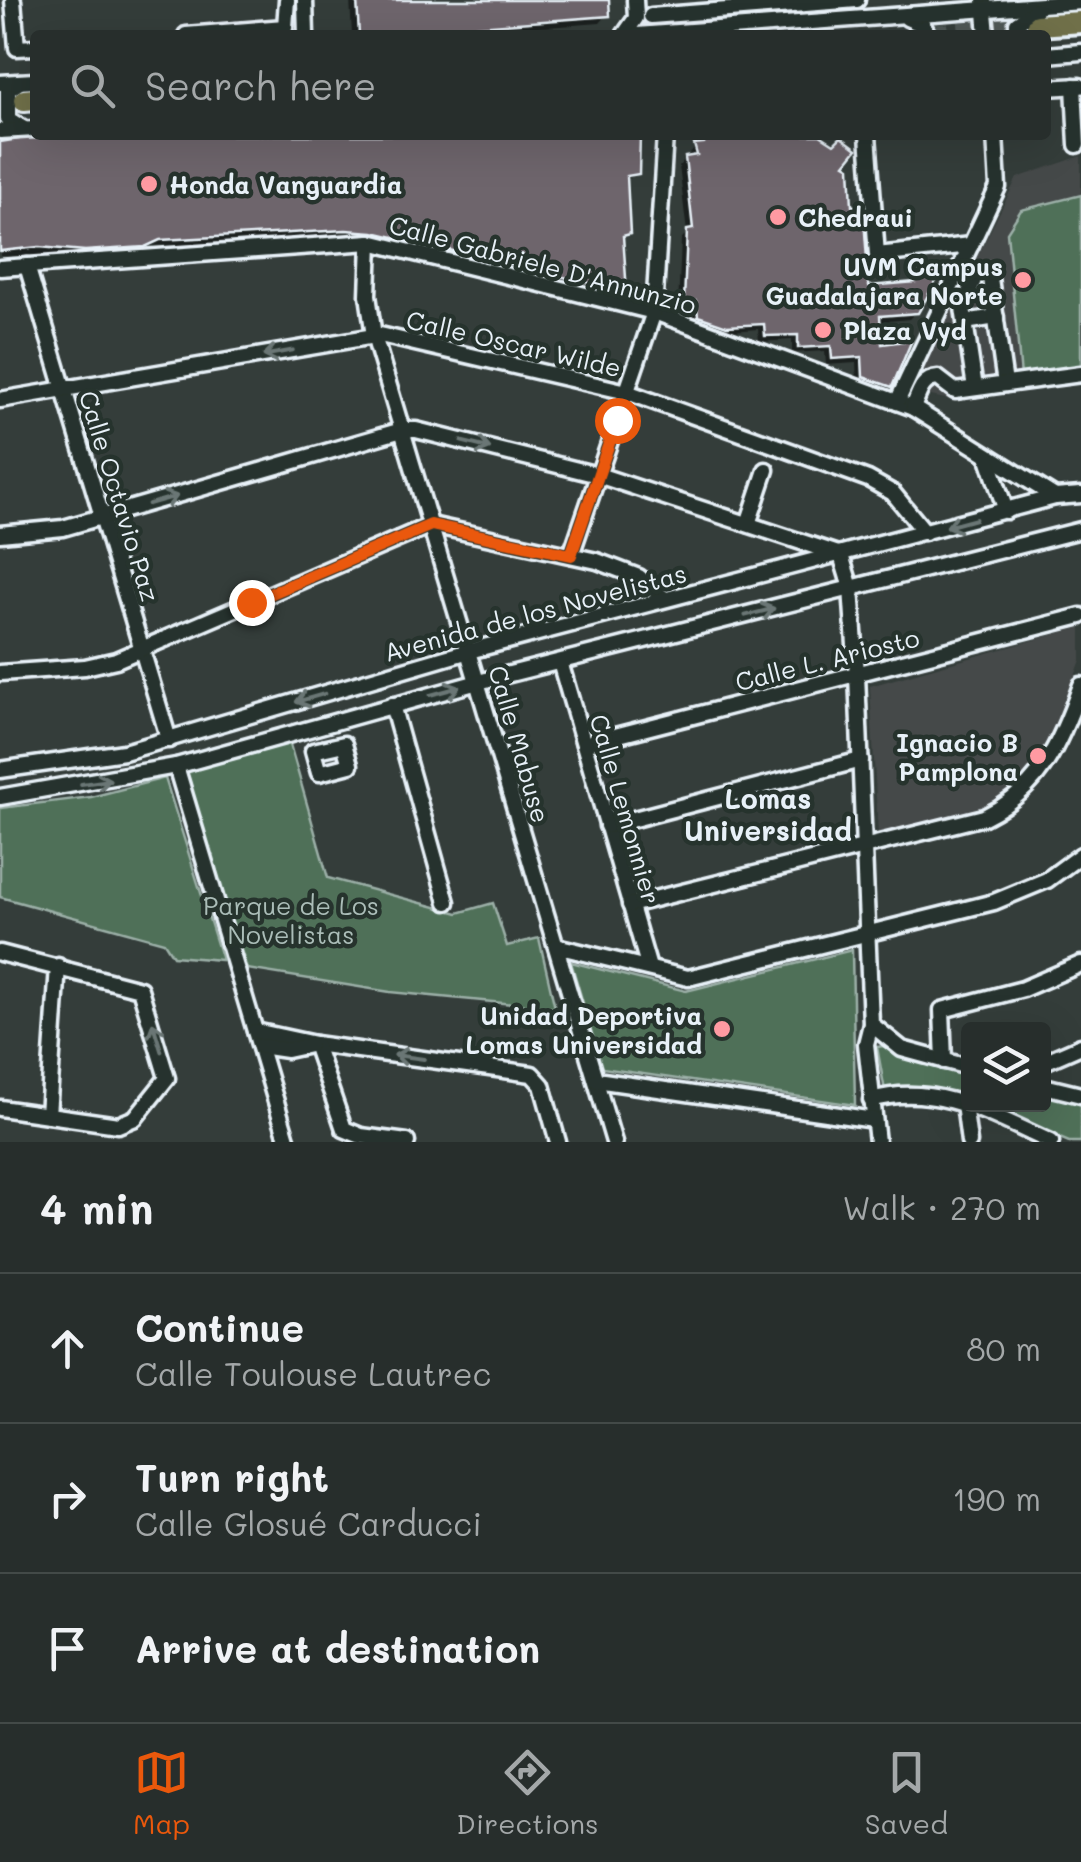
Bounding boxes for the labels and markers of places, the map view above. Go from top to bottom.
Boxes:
place label: Honda Vanguardia [169,168,402,200]
marker: Honda Vanguardia [138,173,160,195]
place label: Chedraui [798,201,913,233]
marker: Chedraui [767,206,789,228]
place label: UVM Campus Guadalajara Norte [766,250,1003,311]
marker: UVM Campus Guadalajara Norte [1012,269,1034,291]
place label: Plaza Vyd [843,314,967,347]
marker: Plaza Vyd [812,319,834,341]
place label: Ignacio B Pamplona [896,726,1018,787]
marker: Ignacio B Pamplona [1027,745,1049,767]
place label: Unidad Deportiva Lomas Universidad [466,999,702,1060]
marker: Unidad Deportiva Lomas Universidad [711,1018,733,1040]

